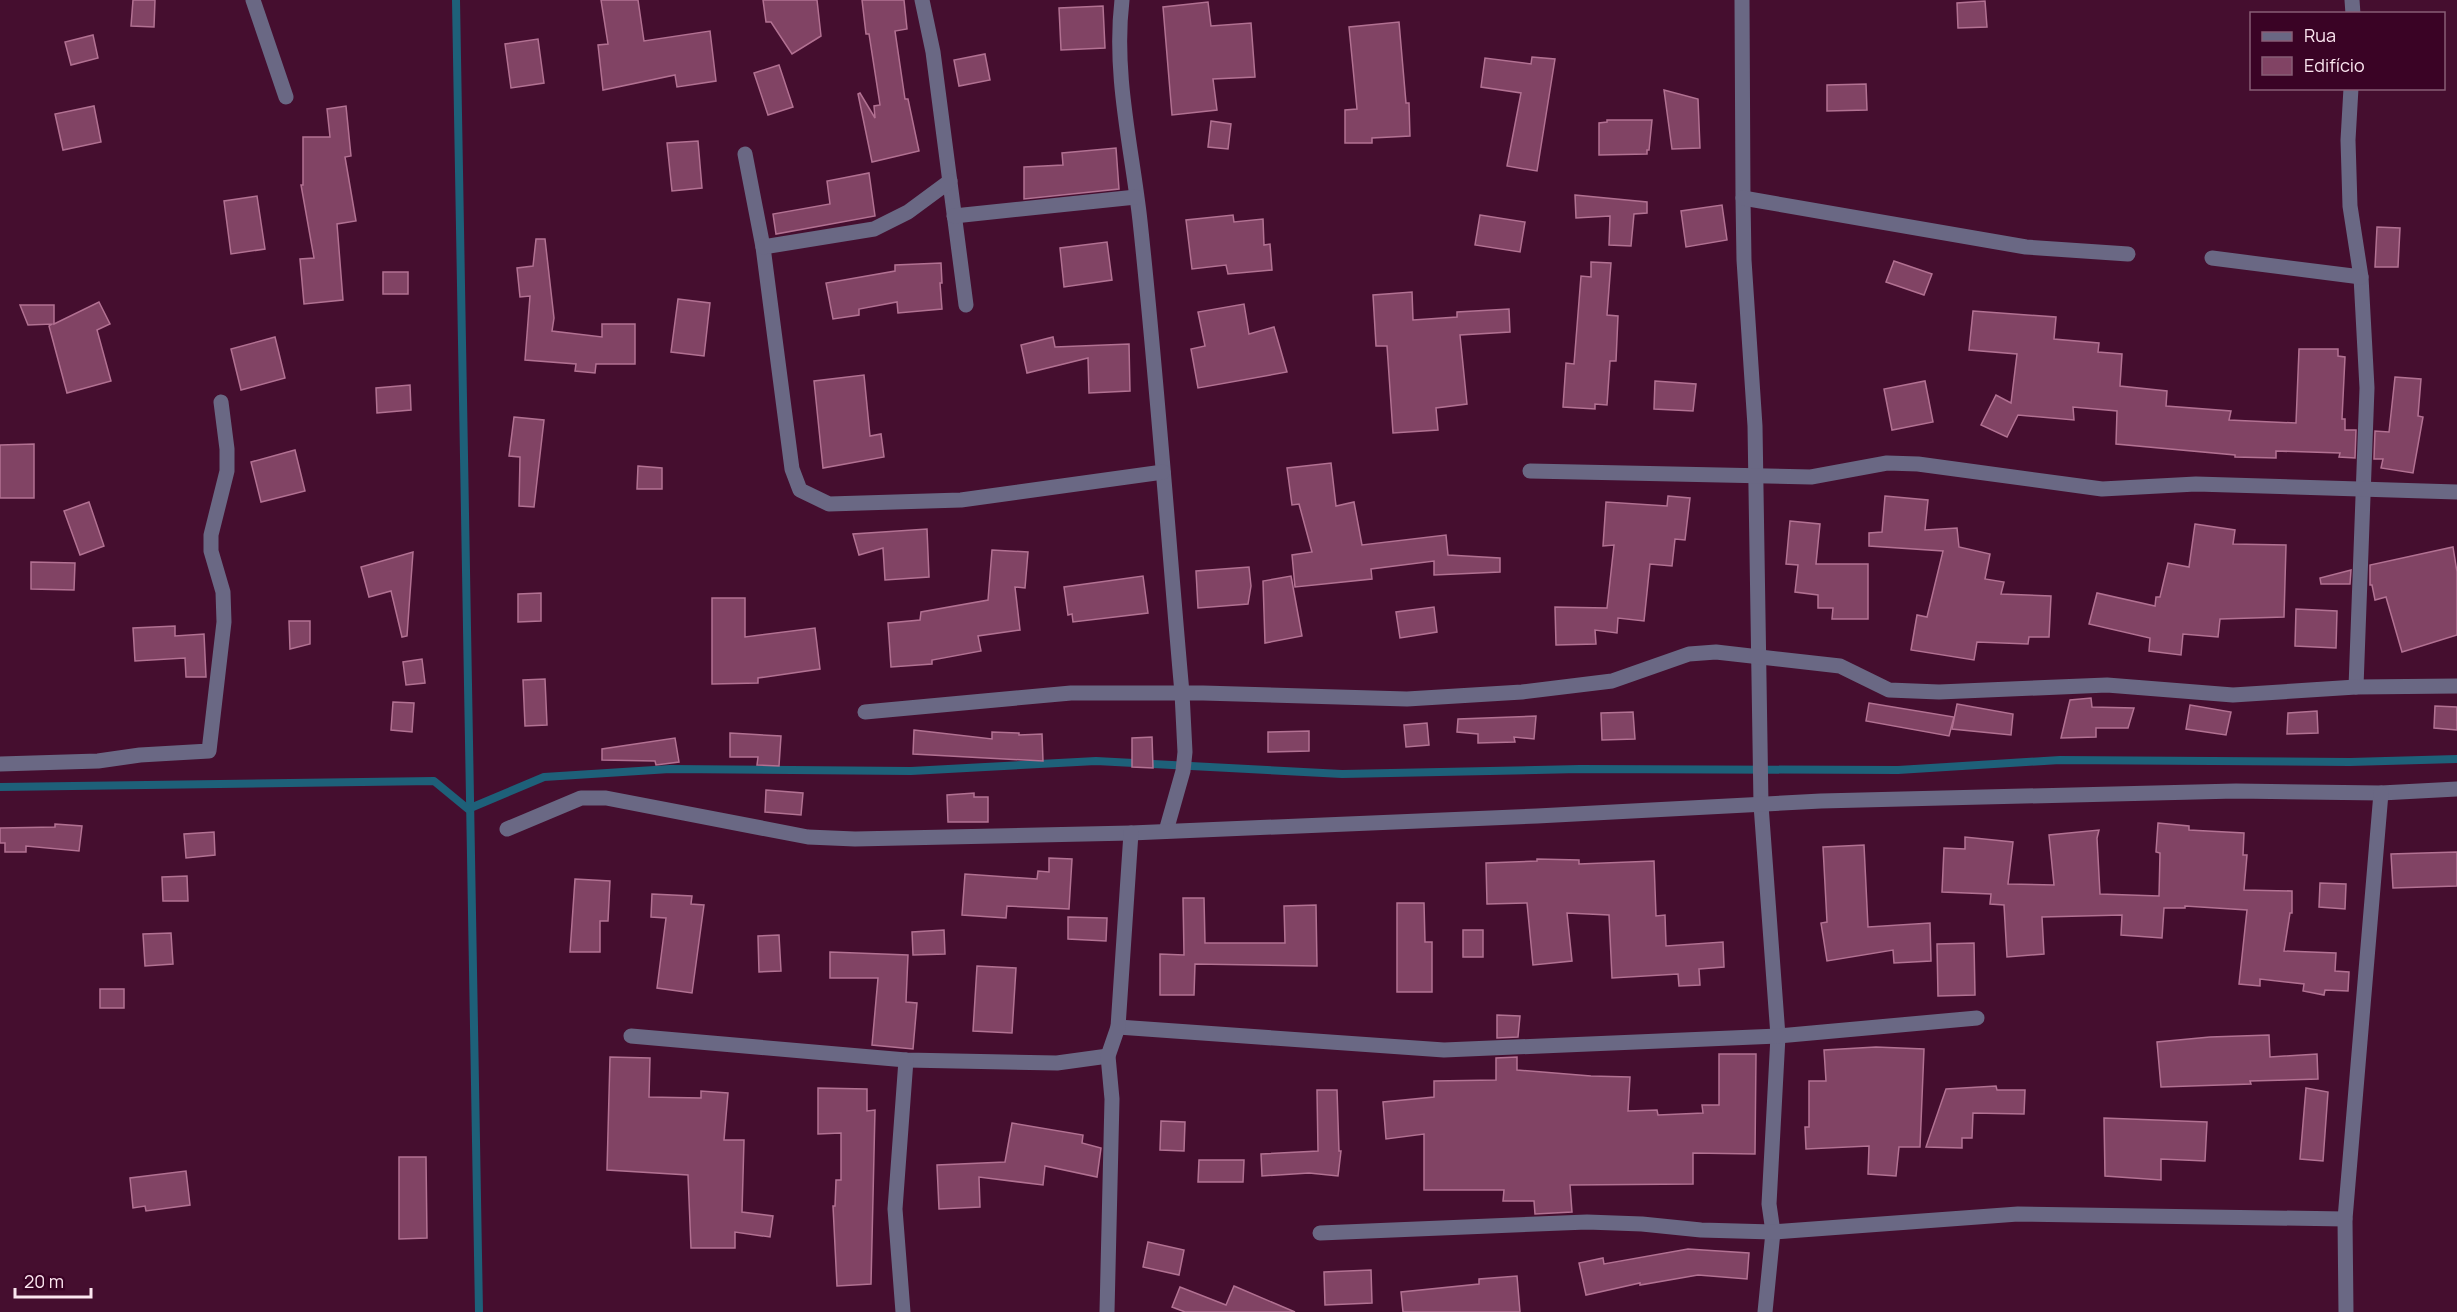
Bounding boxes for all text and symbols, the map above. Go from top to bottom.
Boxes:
legend [2250,12,2445,90]
text: Rua [2304,23,2336,47]
text: Edifício [2304,53,2365,77]
scale bar [15,1261,92,1299]
text: 20 m [24,1269,64,1293]

